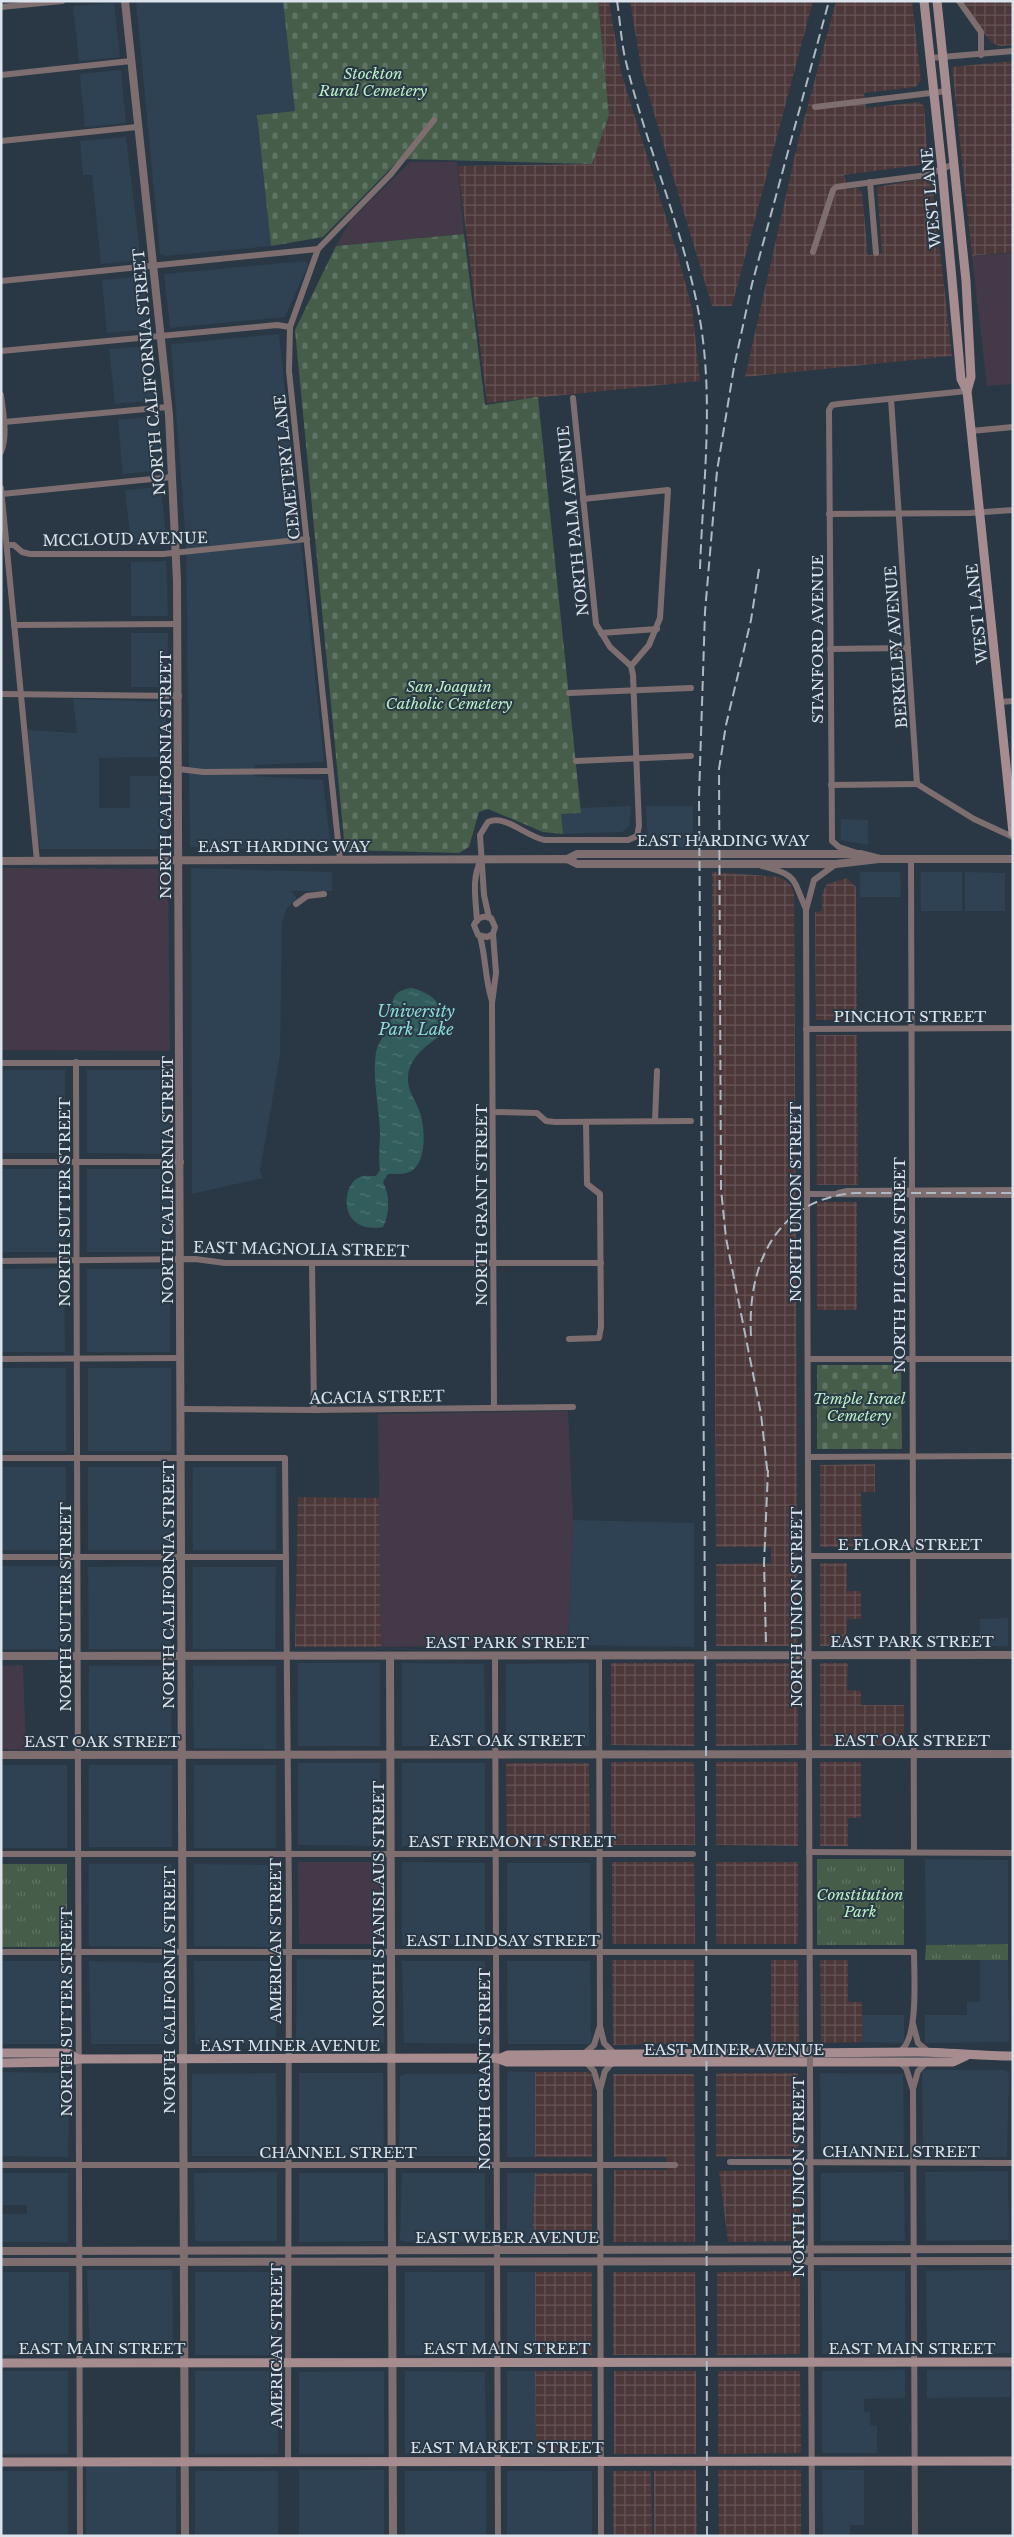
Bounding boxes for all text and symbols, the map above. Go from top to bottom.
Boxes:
park label: Stockton Rural Cemetery [318,64,427,100]
street label: WEST LANE [917,147,945,250]
street label: NORTH CALIFORNIA STREET [129,248,169,496]
street label: CEMETERY LANE [270,393,304,541]
street label: NORTH PALM AVENUE [554,425,592,617]
street label: MCCLOUD AVENUE [42,528,208,550]
street label: STANFORD AVENUE [808,554,827,723]
street label: WEST LANE [962,563,992,666]
street label: BERKELEY AVENUE [881,565,911,729]
street label: NORTH CALIFORNIA STREET [156,651,175,899]
park label: San Joaquin Catholic Cemetery [386,677,513,713]
street label: EAST HARDING WAY [637,831,810,850]
street label: EAST HARDING WAY [198,837,371,856]
water label: University Park Lake [377,1001,456,1039]
street label: PINCHOT STREET [834,1007,986,1026]
street label: NORTH CALIFORNIA STREET [158,1056,177,1304]
street label: NORTH SUTTER STREET [55,1097,74,1307]
street label: NORTH UNION STREET [786,1102,805,1302]
street label: NORTH GRANT STREET [472,1104,491,1306]
street label: NORTH PILGRIM STREET [890,1157,909,1373]
street label: EAST MAGNOLIA STREET [193,1238,409,1260]
street label: ACACIA STREET [308,1386,445,1408]
park label: Temple Israel Cemetery [813,1389,906,1425]
street label: NORTH CALIFORNIA STREET [159,1461,178,1709]
street label: NORTH SUTTER STREET [56,1502,75,1712]
street label: NORTH UNION STREET [787,1507,806,1707]
street label: E FLORA STREET [838,1535,982,1554]
street label: EAST PARK STREET [830,1632,994,1651]
street label: EAST PARK STREET [425,1633,589,1652]
street label: EAST OAK STREET [429,1731,585,1750]
street label: EAST OAK STREET [834,1731,990,1750]
street label: EAST OAK STREET [24,1732,180,1751]
street label: NORTH STANISLAUS STREET [369,1781,388,2027]
street label: EAST FREMONT STREET [408,1832,616,1851]
street label: AMERICAN STREET [266,1858,285,2025]
street label: NORTH CALIFORNIA STREET [160,1866,179,2114]
park label: Constitution Park [817,1885,903,1921]
street label: NORTH SUTTER STREET [57,1907,76,2117]
street label: EAST LINDSAY STREET [406,1931,600,1950]
street label: NORTH GRANT STREET [475,1968,494,2170]
street label: EAST MINER AVENUE [200,2036,380,2055]
street label: EAST MINER AVENUE [644,2040,824,2059]
street label: NORTH UNION STREET [789,2077,808,2277]
street label: CHANNEL STREET [822,2142,980,2161]
street label: CHANNEL STREET [259,2143,417,2162]
street label: EAST WEBER AVENUE [415,2228,599,2247]
street label: AMERICAN STREET [267,2263,286,2430]
street label: EAST MAIN STREET [18,2339,186,2358]
street label: EAST MAIN STREET [423,2339,591,2358]
street label: EAST MAIN STREET [828,2339,996,2358]
street label: EAST MARKET STREET [410,2438,604,2457]

